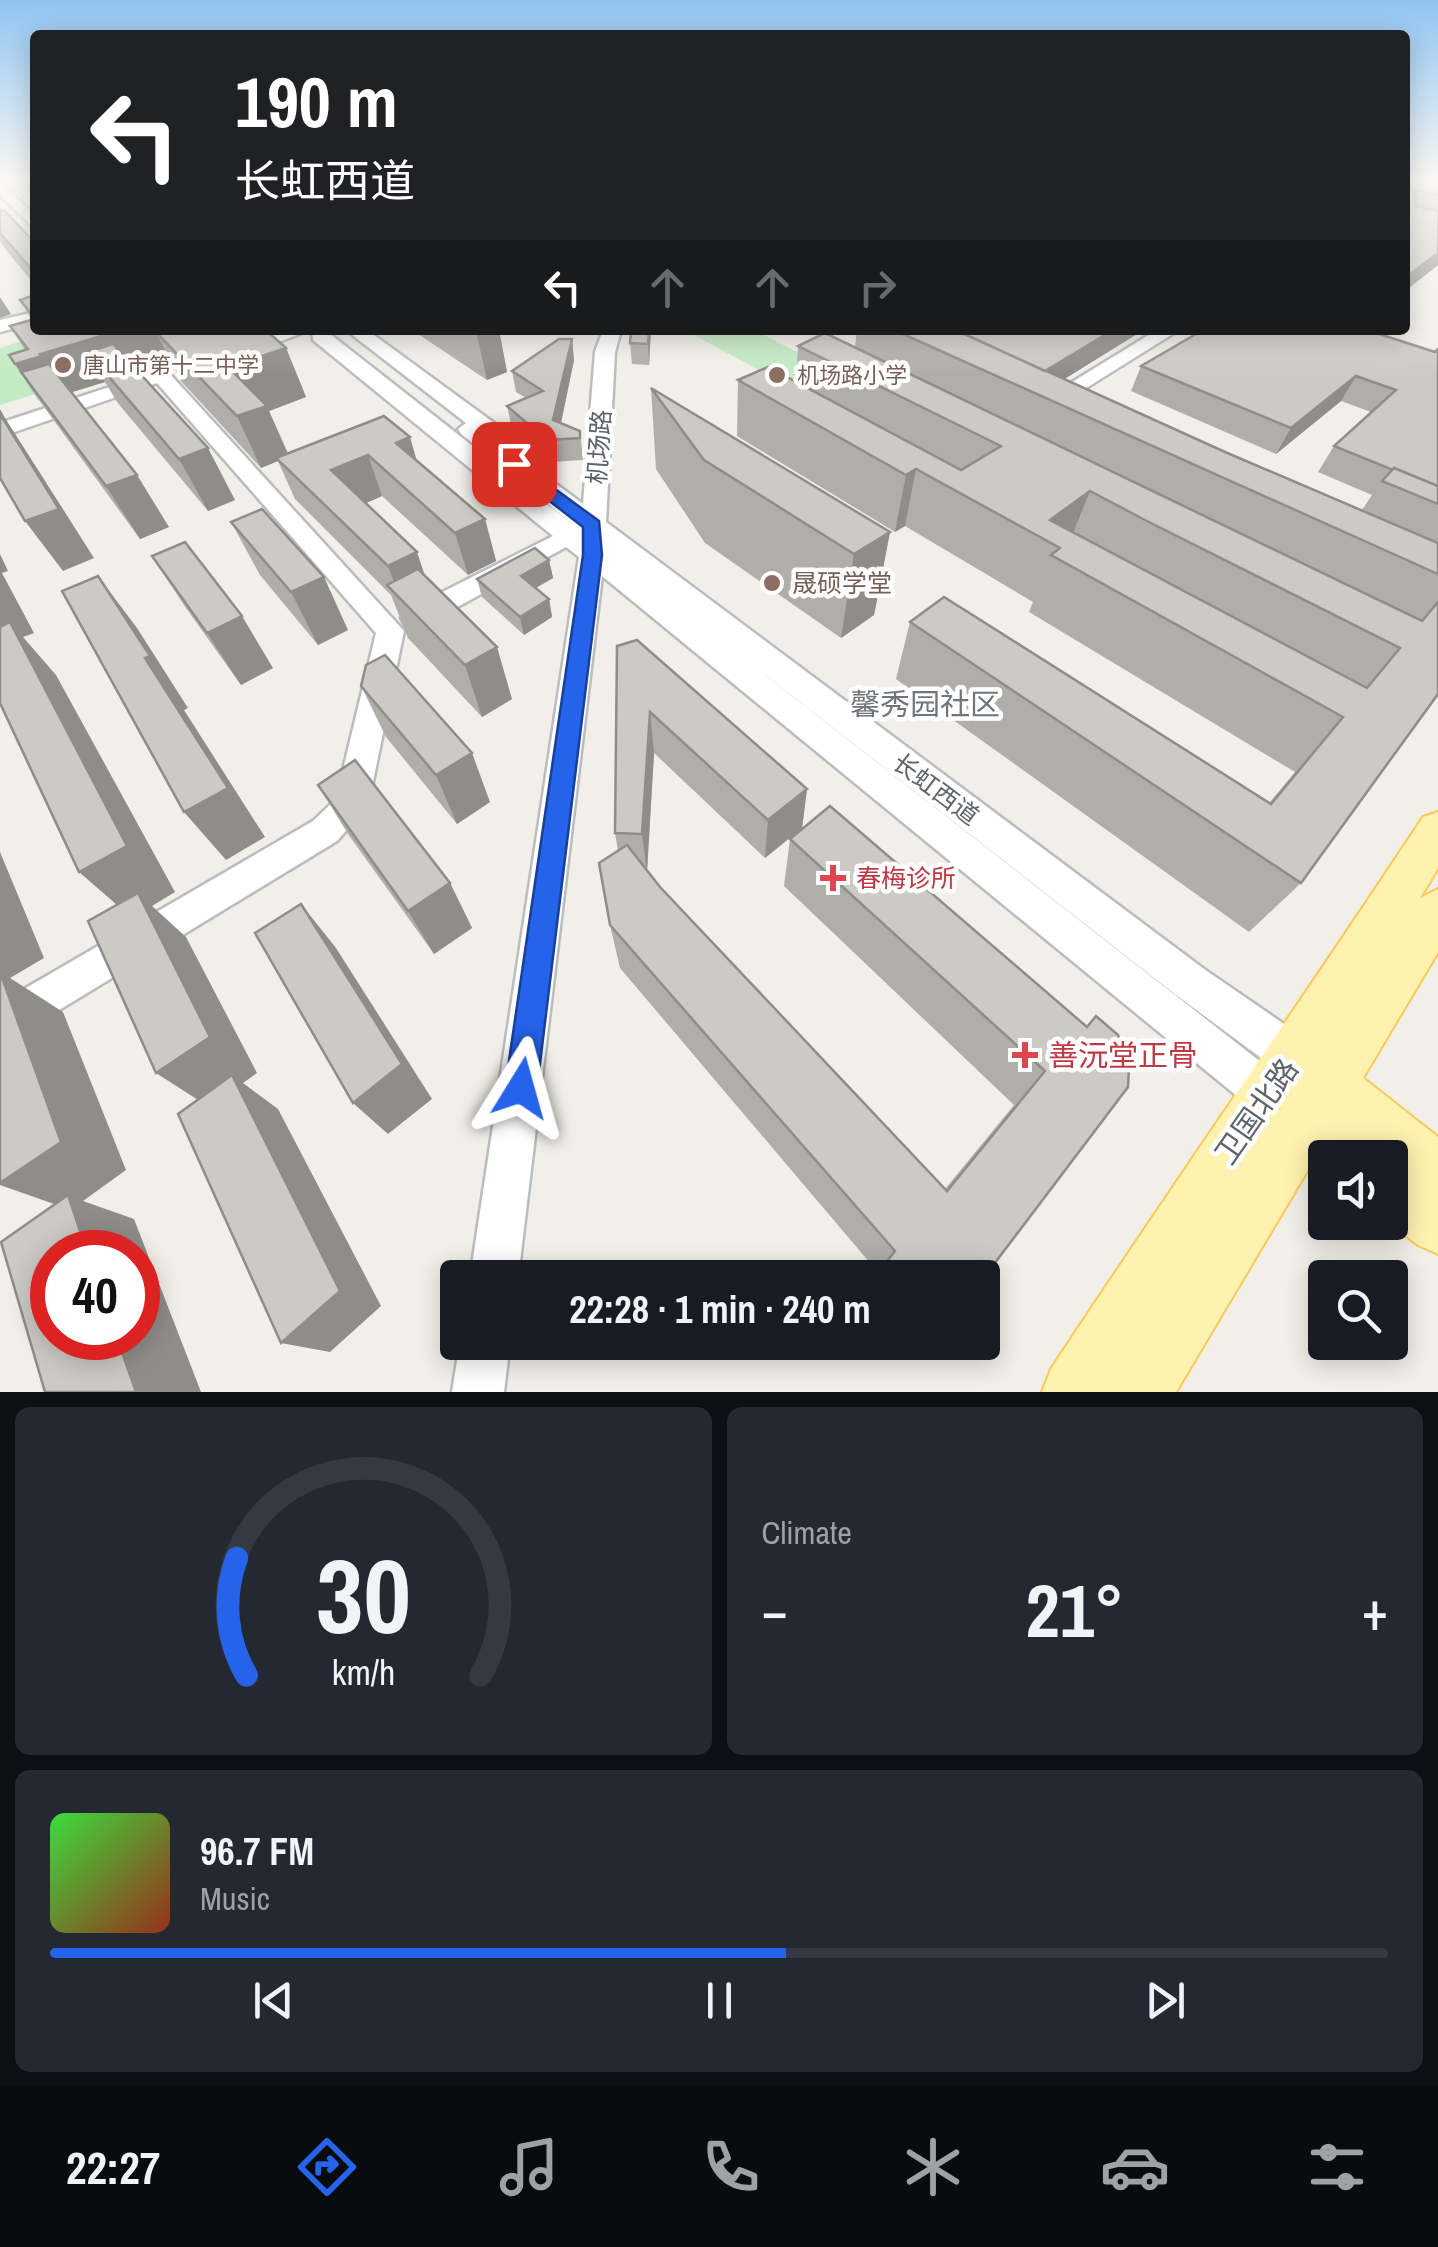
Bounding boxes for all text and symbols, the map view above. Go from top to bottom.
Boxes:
text: 190 m [235,55,398,149]
icon: left [70,70,200,200]
text: 长虹西道 [235,150,415,211]
icon: left [535,260,590,315]
icon: ahead [640,260,695,315]
icon: ahead [745,260,800,315]
icon: right [850,260,905,315]
place label: 唐山市第十二中学 [83,350,259,380]
marker: 唐山市第十二中学 [52,354,74,376]
place label: 机场路小学 [797,360,907,390]
marker: 机场路小学 [766,364,788,386]
street label: 机场路 [579,408,619,486]
pin [472,422,557,507]
icon: arrive [487,437,542,492]
place label: 晟硕学堂 [792,566,892,600]
marker: 晟硕学堂 [761,572,783,594]
district label: 馨秀园社区 [850,684,1000,724]
street label: 长虹西道 [886,745,986,833]
place label: 春梅诊所 [856,861,956,895]
marker: 春梅诊所 [820,865,846,891]
place label: 善沅堂正骨 [1048,1035,1198,1075]
position arrow [469,1036,573,1140]
marker: 善沅堂正骨 [1012,1042,1038,1068]
street label: 卫国北路 [1205,1050,1307,1172]
map controls [1308,1140,1408,1360]
button: sound [1308,1140,1408,1240]
speed limit sign: 40 [30,1230,160,1360]
button: search [1308,1260,1408,1360]
text: 22:28 · 1 min · 240 m [569,1284,871,1335]
text: Climate [762,1511,852,1554]
text: 30 [316,1525,411,1665]
text: 21° [1026,1559,1124,1660]
text: − [762,1573,788,1647]
text: + [1362,1573,1388,1647]
text: km/h [331,1648,395,1696]
text: 96.7 FM [200,1826,314,1877]
text: Music [200,1877,270,1920]
icon: previous [246,1973,301,2028]
icon: pause [692,1973,747,2028]
icon: next [1138,1973,1193,2028]
icon: directions [292,2132,362,2202]
icon: music [494,2132,564,2202]
icon: phone [696,2132,766,2202]
icon: climate [898,2132,968,2202]
icon: car [1100,2132,1170,2202]
icon: filters [1302,2132,1372,2202]
text: 22:27 [66,2137,160,2198]

